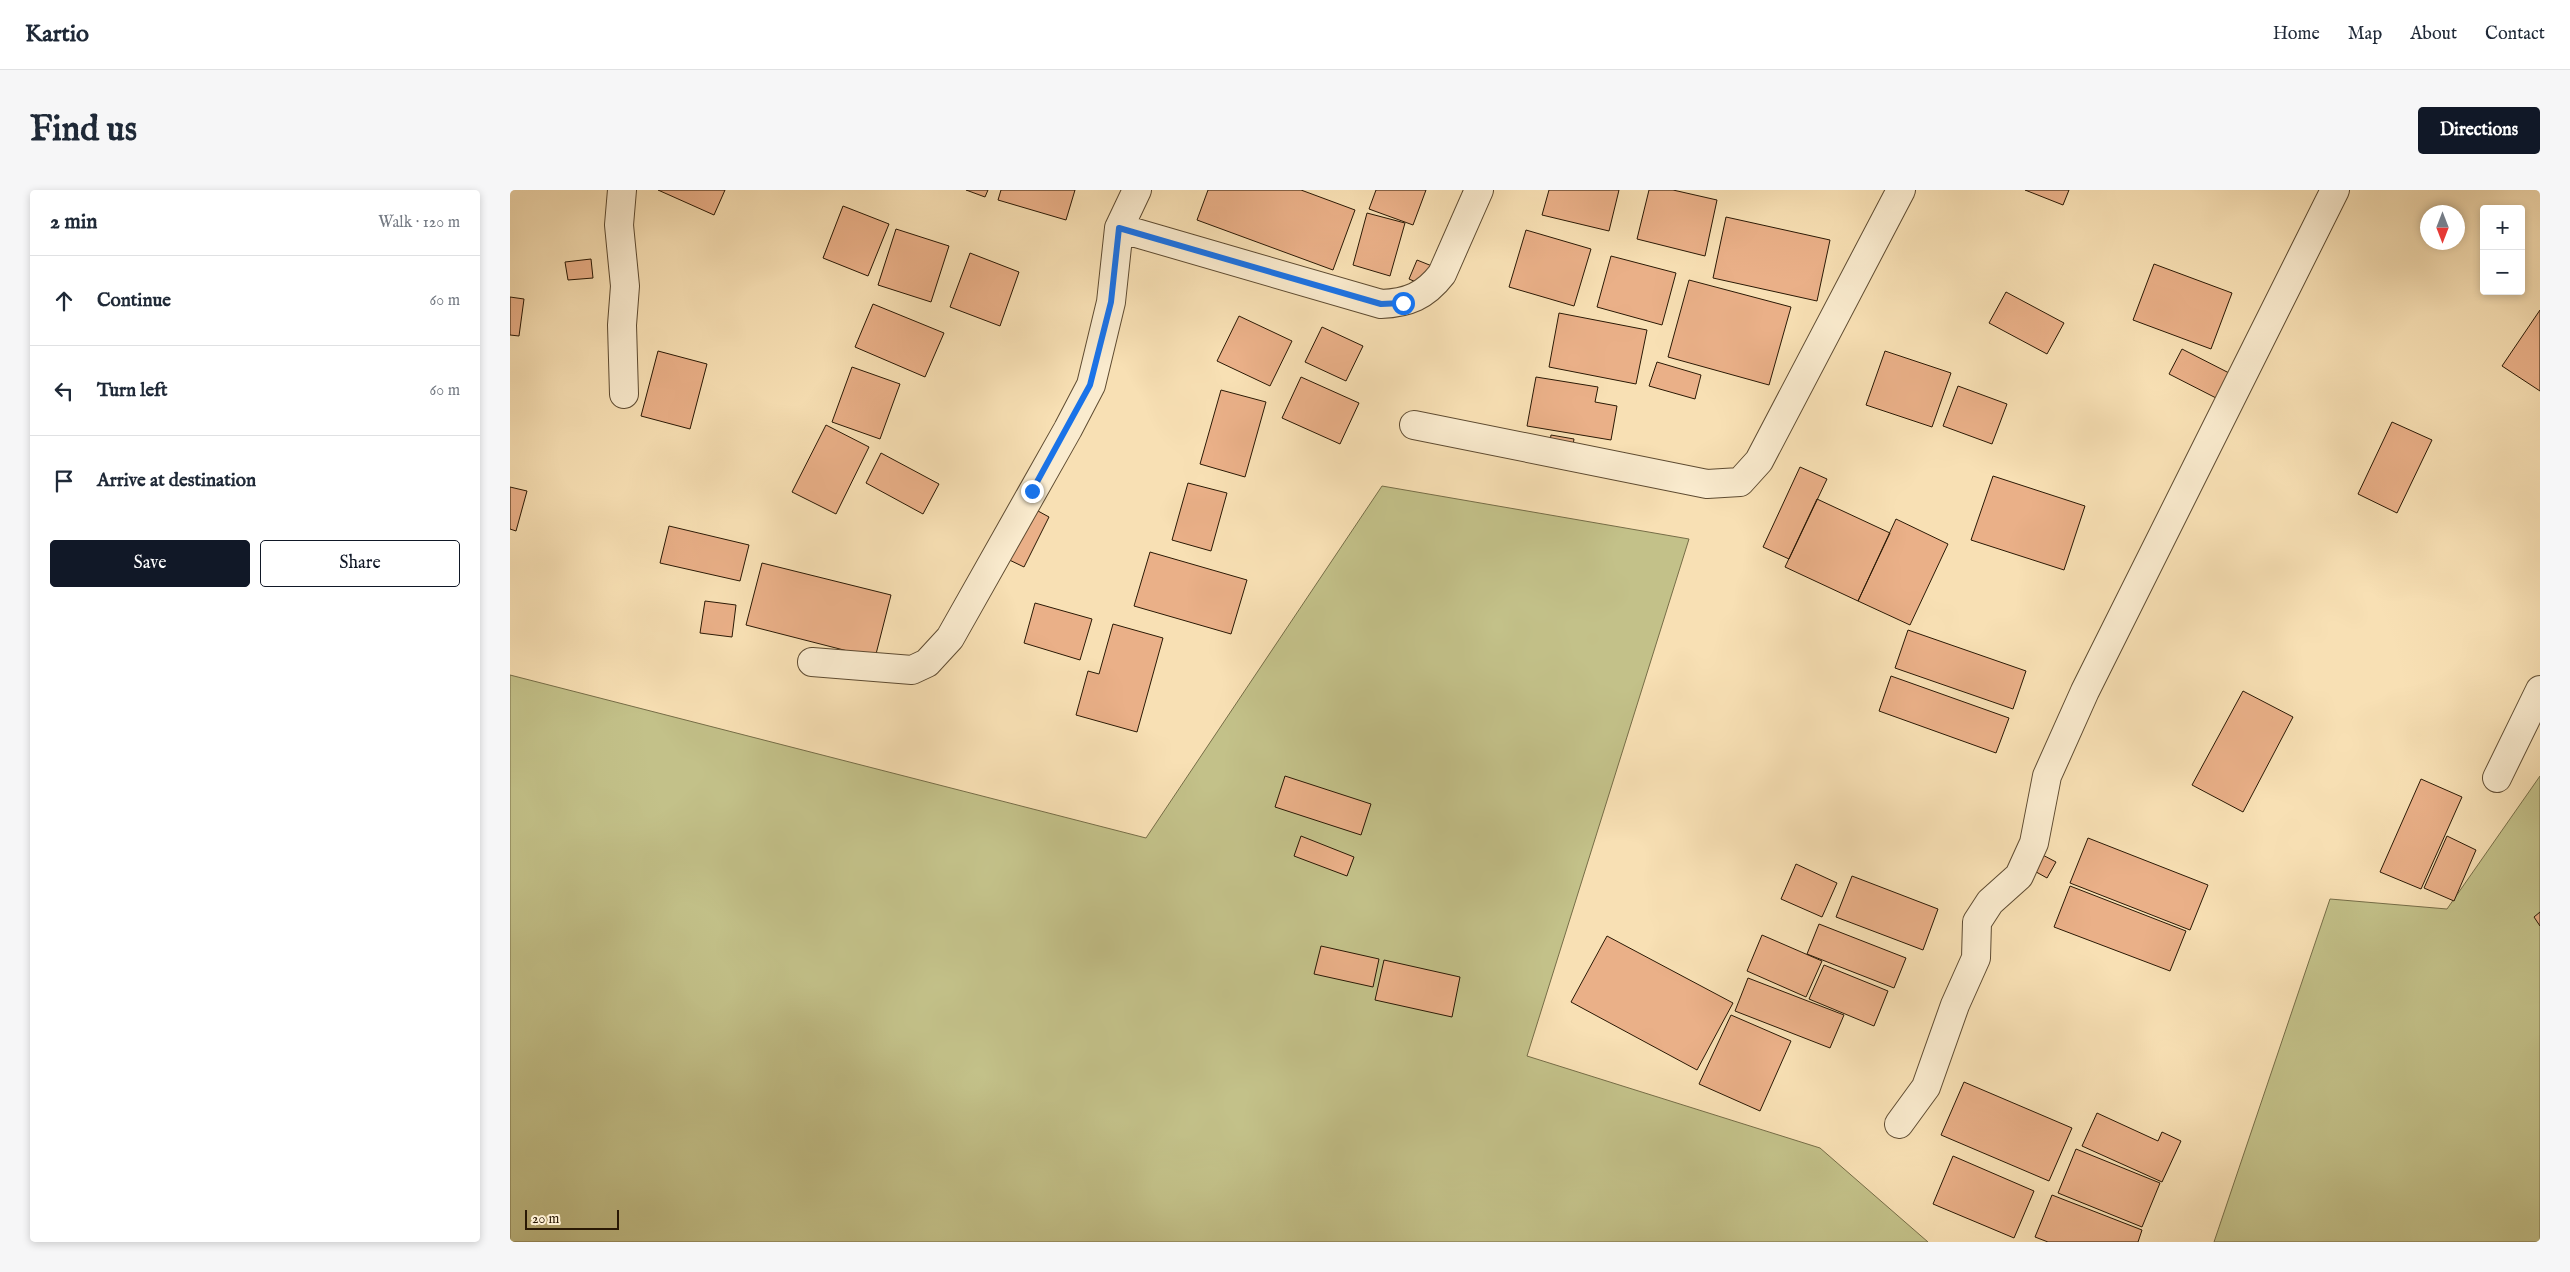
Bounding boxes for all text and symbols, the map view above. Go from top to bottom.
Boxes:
text: Kartio [25,19,89,50]
text: Home [2273,23,2320,46]
text: Map [2348,23,2382,46]
text: About [2410,23,2457,46]
text: Contact [2485,23,2545,46]
button: Directions [2418,107,2540,154]
text: Find us [30,108,137,153]
north arrow [2420,205,2465,250]
map controls [2480,205,2525,295]
button: + [2480,205,2525,250]
text: 2 min [50,209,97,236]
text: Walk · 120 m [378,213,460,233]
button: − [2480,250,2525,295]
icon: ahead [50,287,78,315]
text: Continue [97,289,171,313]
text: 60 m [430,291,460,311]
route start [1392,292,1415,315]
icon: left [50,377,78,405]
text: Turn left [97,379,168,403]
text: 60 m [430,381,460,401]
icon: arrive [50,467,78,495]
text: Arrive at destination [97,469,256,493]
route end [1021,480,1044,503]
button: Save [50,540,250,587]
button: Share [260,540,460,587]
scale bar [525,1207,619,1230]
text: 20 m [532,1210,559,1228]

